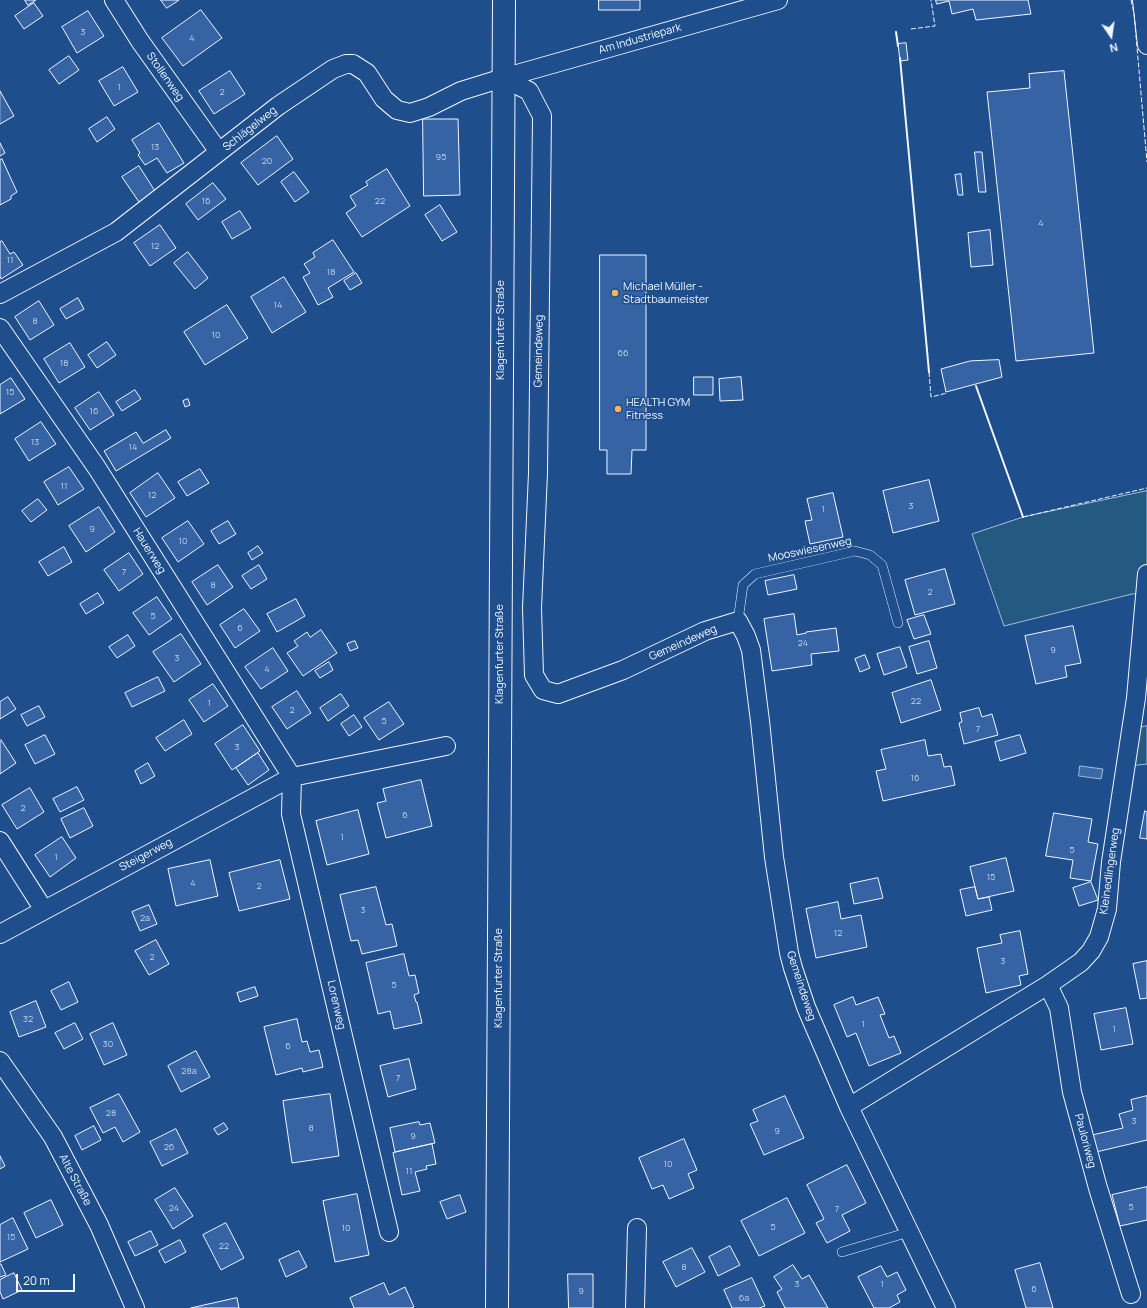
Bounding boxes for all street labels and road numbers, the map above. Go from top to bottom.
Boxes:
street label: Am Industriepark [597,21,683,57]
street label: Stollenweg [143,50,187,104]
street label: Schlägelweg [220,104,280,154]
street label: Klagenfurter Straße [494,280,508,380]
street label: Gemeindeweg [532,315,546,387]
street label: Hauerweg [130,526,168,576]
street label: Mooswiesenweg [767,535,853,565]
street label: Klagenfurter Straße [493,604,507,704]
street label: Gemeindeweg [647,622,719,664]
street label: Kleinedlingerweg [1097,827,1123,915]
street label: Steigerweg [117,836,175,874]
street label: Klagenfurter Straße [492,928,506,1028]
street label: Gemeindeweg [783,949,819,1023]
street label: Lorenweg [324,979,348,1031]
street label: Pauloriweg [1071,1112,1099,1170]
street label: Alte Straße [56,1152,94,1208]

